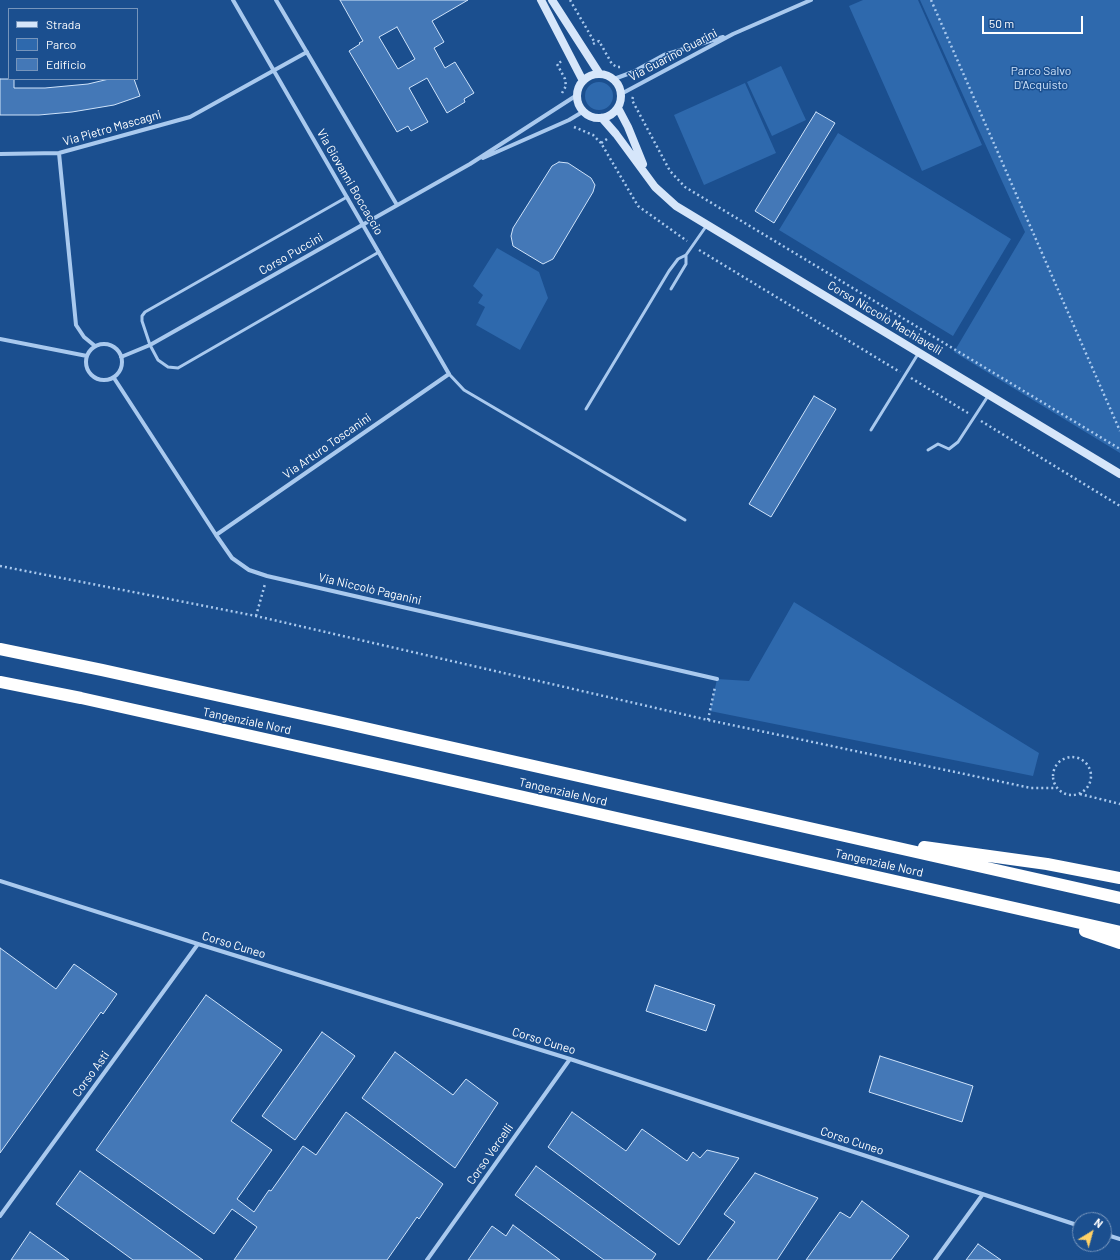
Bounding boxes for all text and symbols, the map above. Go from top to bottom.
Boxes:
legend [8,8,138,80]
scale bar [984,8,1085,34]
text: 50 m [989,16,1014,30]
text: Strada [46,17,81,31]
street label: Via Guarino Guarini [626,26,720,84]
text: Parco [46,37,76,51]
text: Edificio [46,57,86,71]
park label: Parco Salvo D'Acquisto [1011,64,1071,92]
street label: Via Pietro Mascagni [61,107,163,149]
street label: Via Giovanni Boccaccio [314,126,386,238]
street label: Corso Puccini [256,230,326,278]
street label: Corso Niccolò Machiavelli [825,278,945,358]
street label: Via Arturo Toscanini [280,410,374,482]
street label: Via Niccolò Paganini [317,570,423,608]
street label: Tangenziale Nord [201,705,293,737]
street label: Tangenziale Nord [517,775,609,809]
street label: Tangenziale Nord [833,846,925,880]
street label: Corso Cuneo [200,928,268,962]
street label: Corso Cuneo [510,1024,578,1058]
street label: Corso Asti [70,1048,112,1100]
street label: Corso Vercelli [464,1121,516,1187]
street label: Corso Cuneo [818,1124,886,1158]
north arrow [1072,1212,1112,1252]
text: N [1092,1215,1106,1230]

